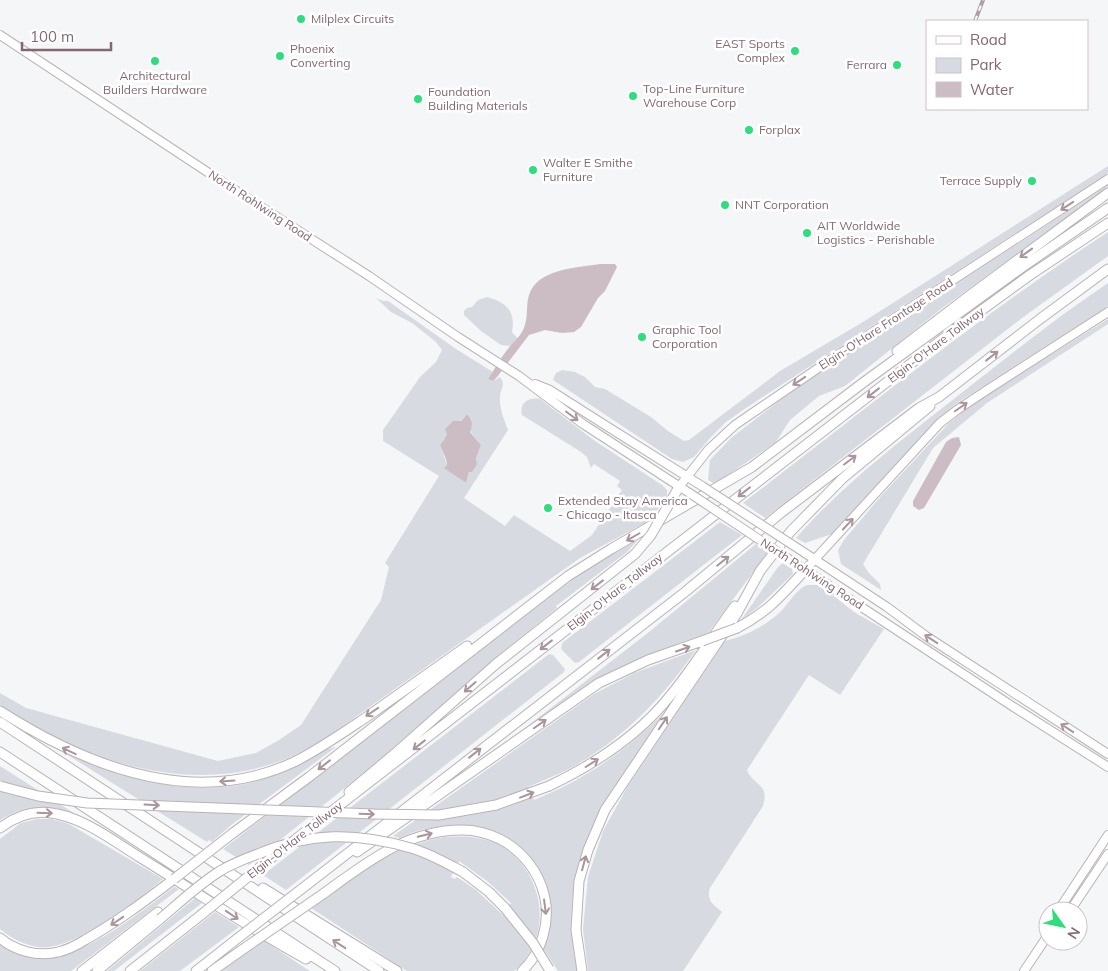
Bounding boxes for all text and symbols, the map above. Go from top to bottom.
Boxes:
place label: Milplex Circuits [311,11,394,26]
marker: Milplex Circuits [295,13,307,25]
scale bar [22,20,111,52]
legend [926,20,1088,110]
text: 100 m [30,27,74,46]
text: Road [970,30,1007,49]
place label: EAST Sports Complex [715,36,786,65]
place label: Phoenix Converting [290,41,350,70]
marker: EAST Sports Complex [789,45,801,57]
marker: Phoenix Converting [274,50,286,62]
marker: Architectural Builders Hardware [149,55,161,67]
text: Park [970,55,1002,74]
place label: Ferrara [847,57,887,72]
marker: Ferrara [891,59,903,71]
place label: Architectural Builders Hardware [103,68,207,97]
text: Water [970,80,1014,99]
place label: Top-Line Furniture Warehouse Corp [643,81,745,110]
place label: Foundation Building Materials [428,84,528,113]
marker: Top-Line Furniture Warehouse Corp [627,90,639,102]
marker: Foundation Building Materials [412,93,424,105]
place label: Forplax [759,122,801,137]
marker: Forplax [743,124,755,136]
place label: Walter E Smithe Furniture [543,155,633,184]
marker: Walter E Smithe Furniture [527,164,539,176]
street label: North Rohlwing Road [206,167,315,245]
place label: Terrace Supply [940,173,1023,188]
marker: Terrace Supply [1026,175,1038,187]
place label: NNT Corporation [735,197,829,212]
marker: NNT Corporation [719,199,731,211]
one-way arrow [1060,201,1074,211]
place label: AIT Worldwide Logistics - Perishable [817,218,935,247]
marker: AIT Worldwide Logistics - Perishable [801,227,813,239]
one-way arrow [1019,248,1033,258]
street label: Elgin-O'Hare Frontage Road [816,275,956,373]
street label: Elgin-O'Hare Tollway [884,303,987,386]
place label: Graphic Tool Corporation [652,322,721,351]
marker: Graphic Tool Corporation [636,331,648,343]
one-way arrow [985,351,998,362]
one-way arrow [792,376,806,386]
one-way arrow [867,388,880,399]
one-way arrow [954,402,968,412]
one-way arrow [565,411,579,421]
one-way arrow [843,455,857,465]
one-way arrow [738,487,751,498]
place label: Extended Stay America - Chicago - Itasca [558,493,688,522]
marker: Extended Stay America - Chicago - Itasca [542,502,554,514]
one-way arrow [842,518,854,531]
one-way arrow [626,533,641,542]
street label: North Rohlwing Road [758,535,867,613]
street label: Elgin-O'Hare Tollway [564,549,666,634]
one-way arrow [716,555,729,566]
one-way arrow [590,580,604,590]
one-way arrow [925,633,939,643]
one-way arrow [540,639,553,650]
one-way arrow [675,644,690,653]
one-way arrow [598,649,611,660]
one-way arrow [464,681,477,692]
one-way arrow [366,707,380,717]
one-way arrow [659,716,669,730]
one-way arrow [533,719,547,729]
one-way arrow [1061,723,1075,733]
one-way arrow [412,740,425,751]
one-way arrow [62,745,77,755]
one-way arrow [469,748,482,759]
one-way arrow [584,758,598,768]
one-way arrow [318,760,331,771]
one-way arrow [219,776,235,785]
one-way arrow [519,790,534,799]
street label: Elgin-O'Hare Tollway [244,797,346,882]
one-way arrow [144,801,160,810]
one-way arrow [36,808,53,818]
one-way arrow [359,809,375,818]
one-way arrow [417,830,433,839]
one-way arrow [580,856,589,872]
one-way arrow [541,898,551,914]
north arrow [1038,901,1088,951]
one-way arrow [225,910,239,920]
one-way arrow [110,916,124,926]
text: N [1063,924,1084,942]
one-way arrow [332,939,346,949]

